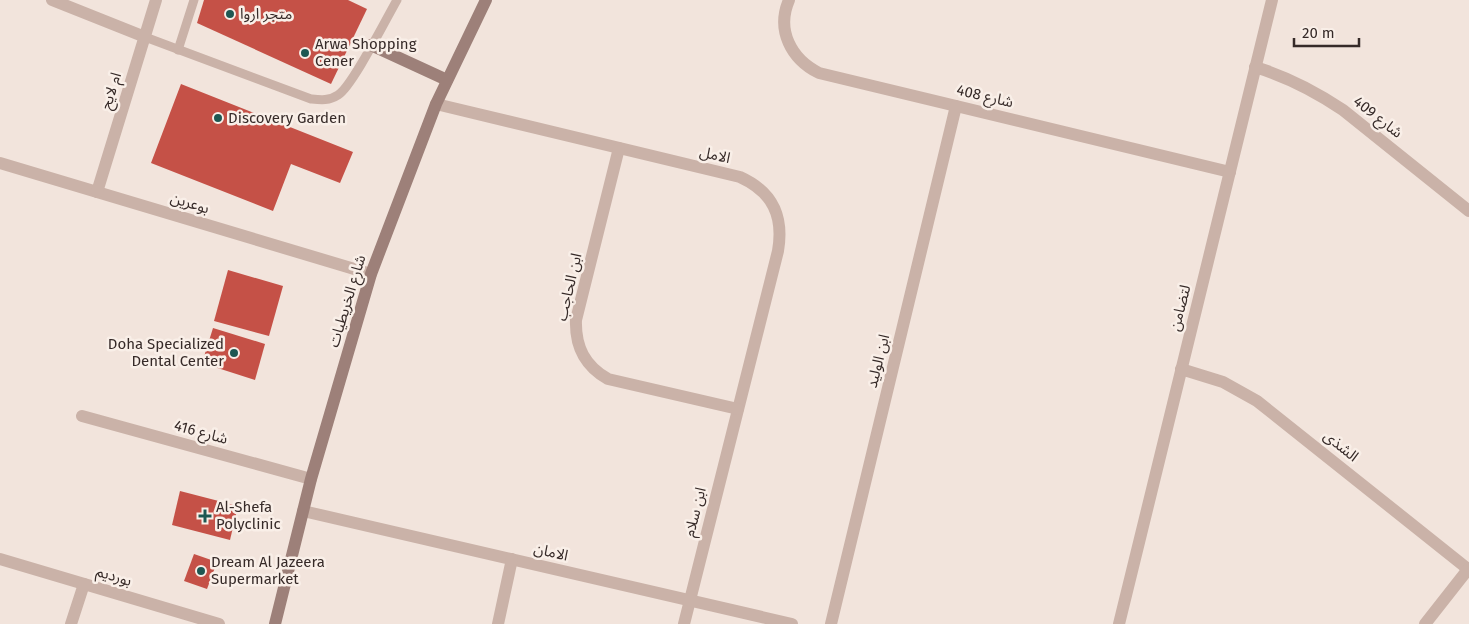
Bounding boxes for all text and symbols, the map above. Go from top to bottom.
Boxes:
place label: متجر اروا [240,5,292,23]
marker: متجر اروا [224,8,236,20]
scale bar [1294,15,1359,47]
text: 20 m [1302,24,1335,42]
place label: Arwa Shopping Cener [315,35,417,70]
marker: Arwa Shopping Cener [299,47,311,59]
street label: ام لايح [97,70,128,113]
street label: شارع 408 [954,81,1015,114]
street label: شارع 409 [1348,92,1406,144]
place label: Discovery Garden [228,109,346,127]
marker: Discovery Garden [212,112,224,124]
street label: الامل [698,143,732,167]
street label: بوعرين [168,189,212,217]
street label: ابن الحاجب [552,251,586,323]
street label: شارع الخريطيات [324,252,373,350]
street label: لتضامن [1166,283,1194,333]
street label: ابن الوليد [863,332,893,390]
place label: Doha Specialized Dental Center [108,335,224,370]
marker: Doha Specialized Dental Center [228,347,240,359]
street label: شارع 416 [171,416,230,451]
street label: الشذى [1320,427,1362,465]
street label: ابن سلام [680,485,712,539]
place label: Al-Shefa Polyclinic [216,498,281,533]
marker: Al-Shefa Polyclinic [198,509,212,523]
street label: الامان [532,539,570,565]
place label: Dream Al Jazeera Supermarket [211,553,325,588]
street label: بورديم [93,562,134,592]
marker: Dream Al Jazeera Supermarket [195,565,207,577]

